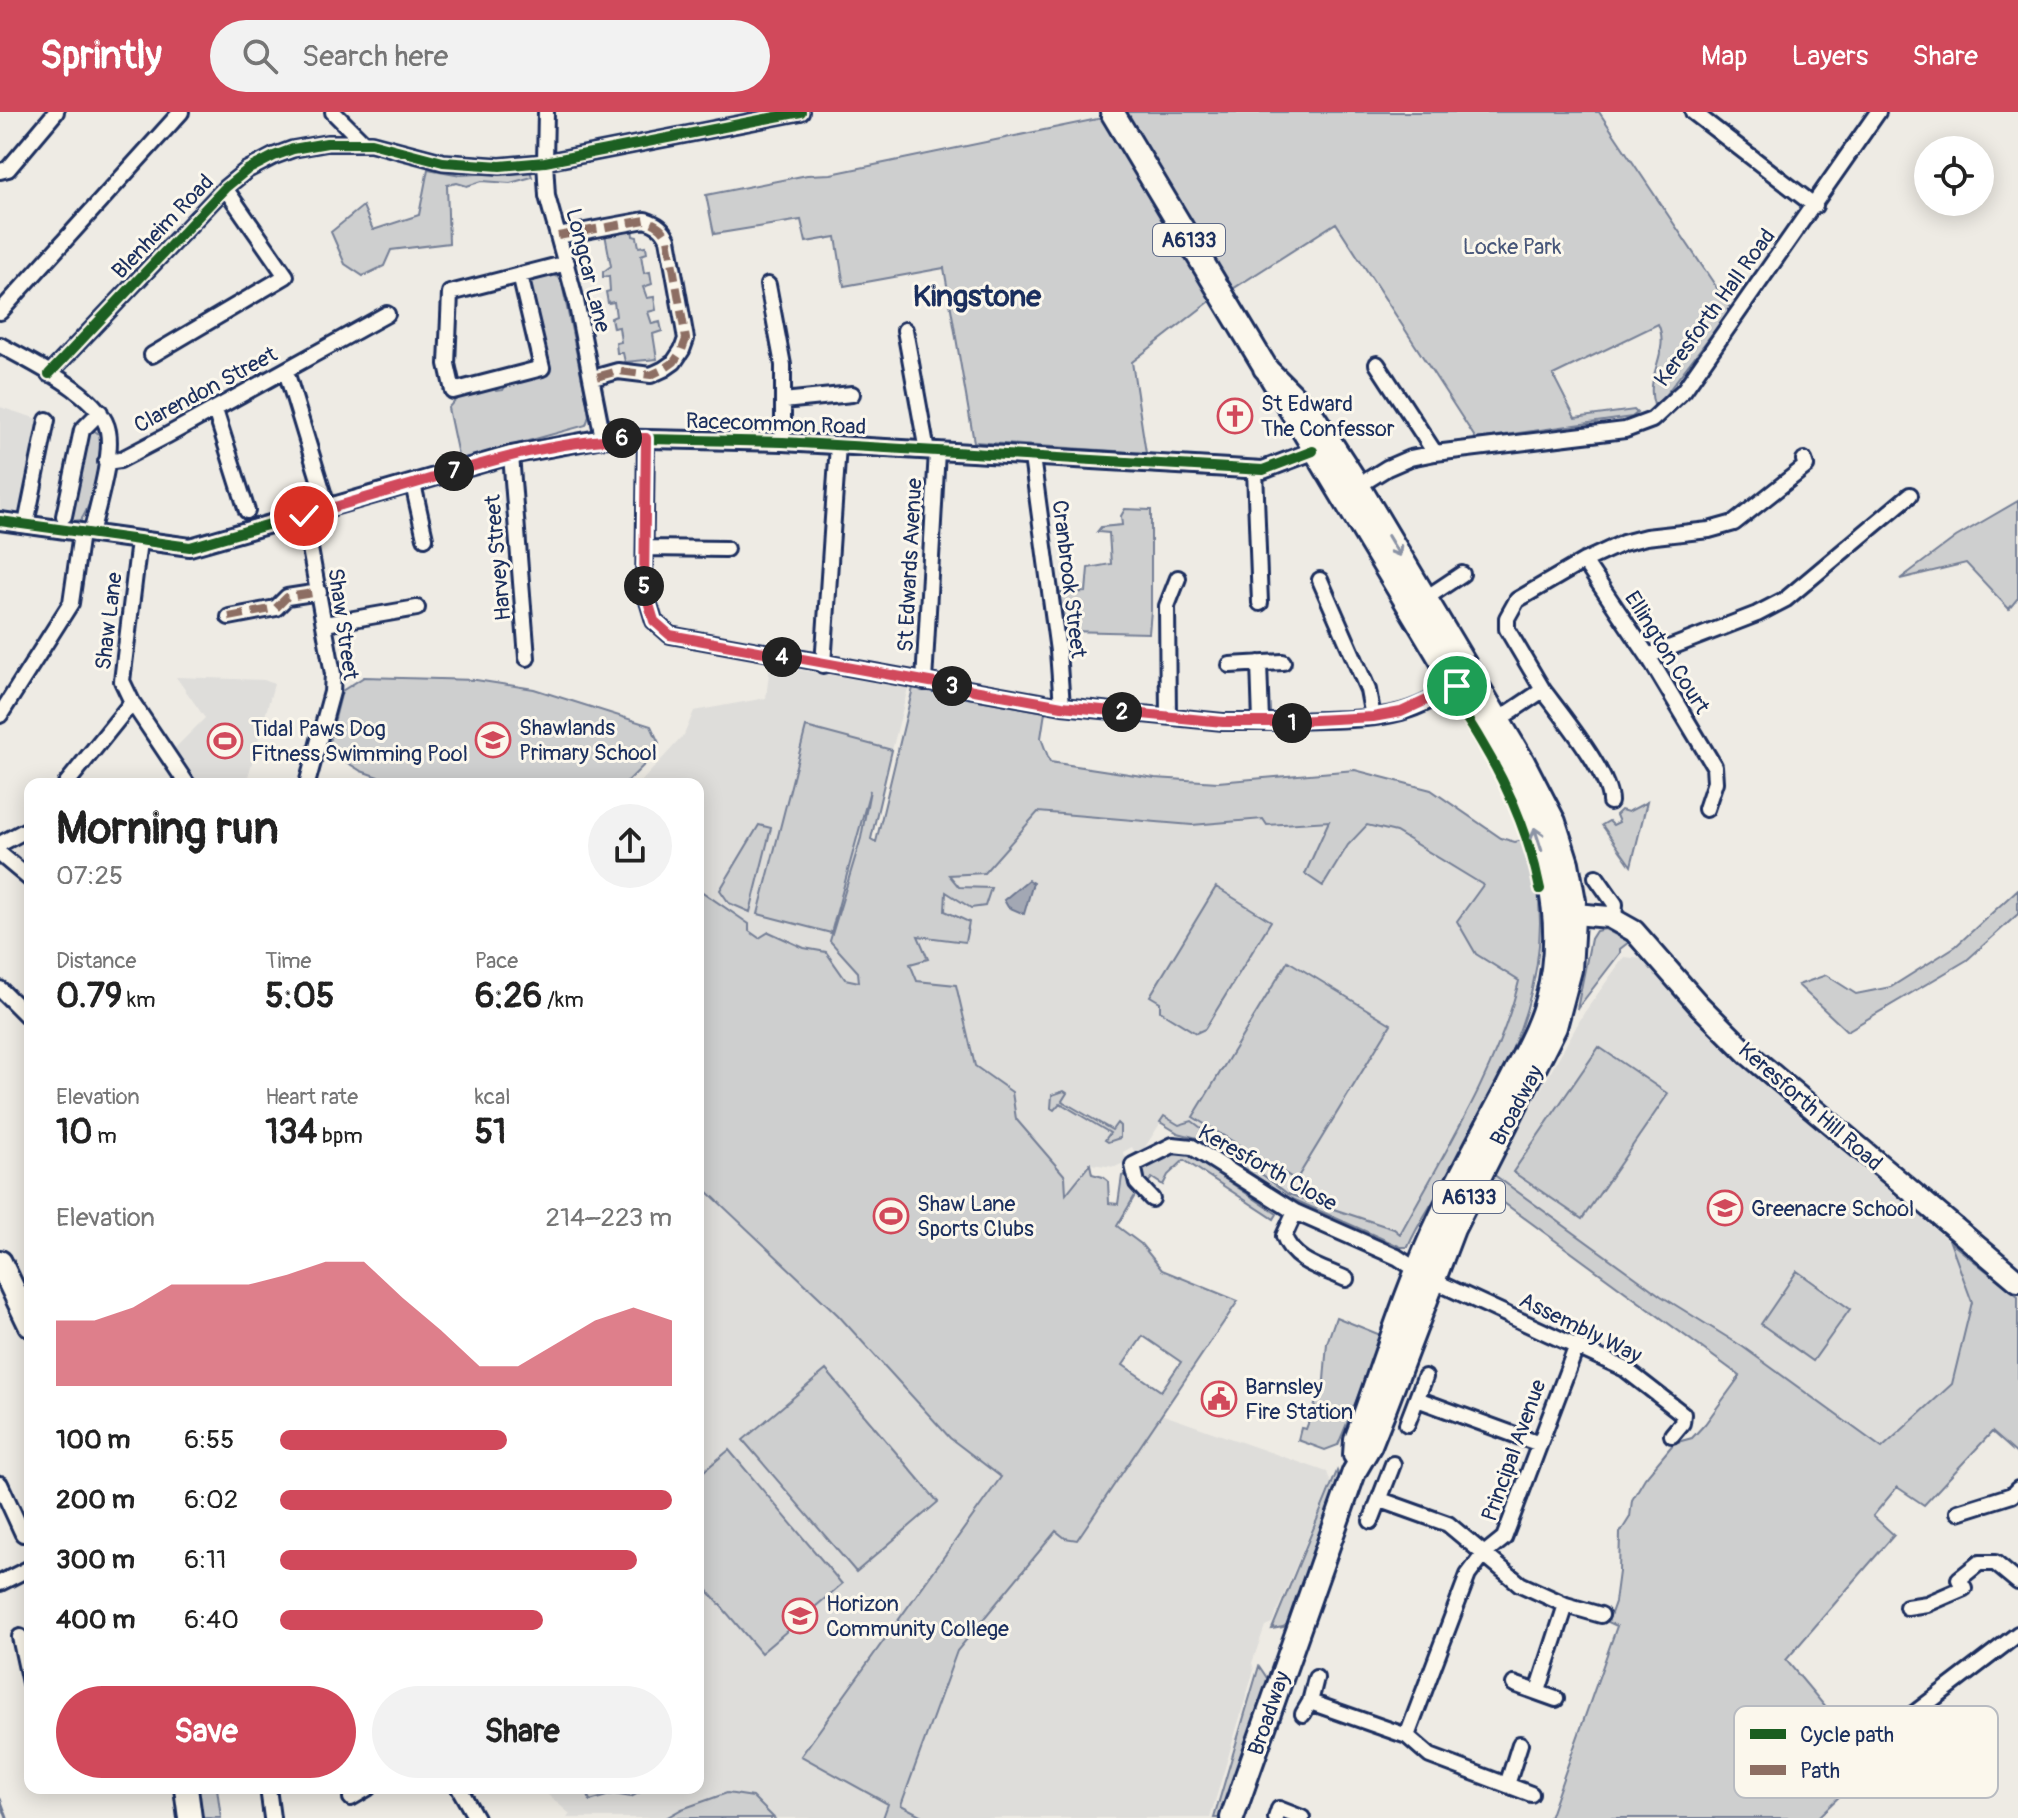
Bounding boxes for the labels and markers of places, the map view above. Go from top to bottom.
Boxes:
place label: St Edward The Confessor [1261,390,1395,443]
church icon: St Edward The Confessor [1216,397,1254,435]
pin: 6 [602,418,642,458]
pin: 7 [434,451,474,491]
pin [270,482,338,550]
pin: 5 [624,566,664,606]
pin: 4 [762,637,802,677]
pin [1423,652,1491,720]
pin: 3 [932,666,972,706]
pin: 2 [1102,692,1142,732]
pin: 1 [1272,703,1312,743]
place label: Shawlands Primary School [519,714,657,767]
place label: Tidal Paws Dog Fitness Swimming Pool [251,715,468,768]
school or university icon: Shawlands Primary School [474,721,512,759]
sports icon: Tidal Paws Dog Fitness Swimming Pool [206,722,244,760]
school or university icon: Greenacre School [1706,1189,1744,1227]
place label: Shaw Lane Sports Clubs [917,1190,1034,1243]
place label: Greenacre School [1751,1195,1914,1223]
sports icon: Shaw Lane Sports Clubs [872,1197,910,1235]
place label: Barnsley Fire Station [1245,1373,1353,1426]
public building icon: Barnsley Fire Station [1200,1380,1238,1418]
place label: Horizon Community College [826,1590,1009,1643]
school or university icon: Horizon Community College [781,1597,819,1635]

